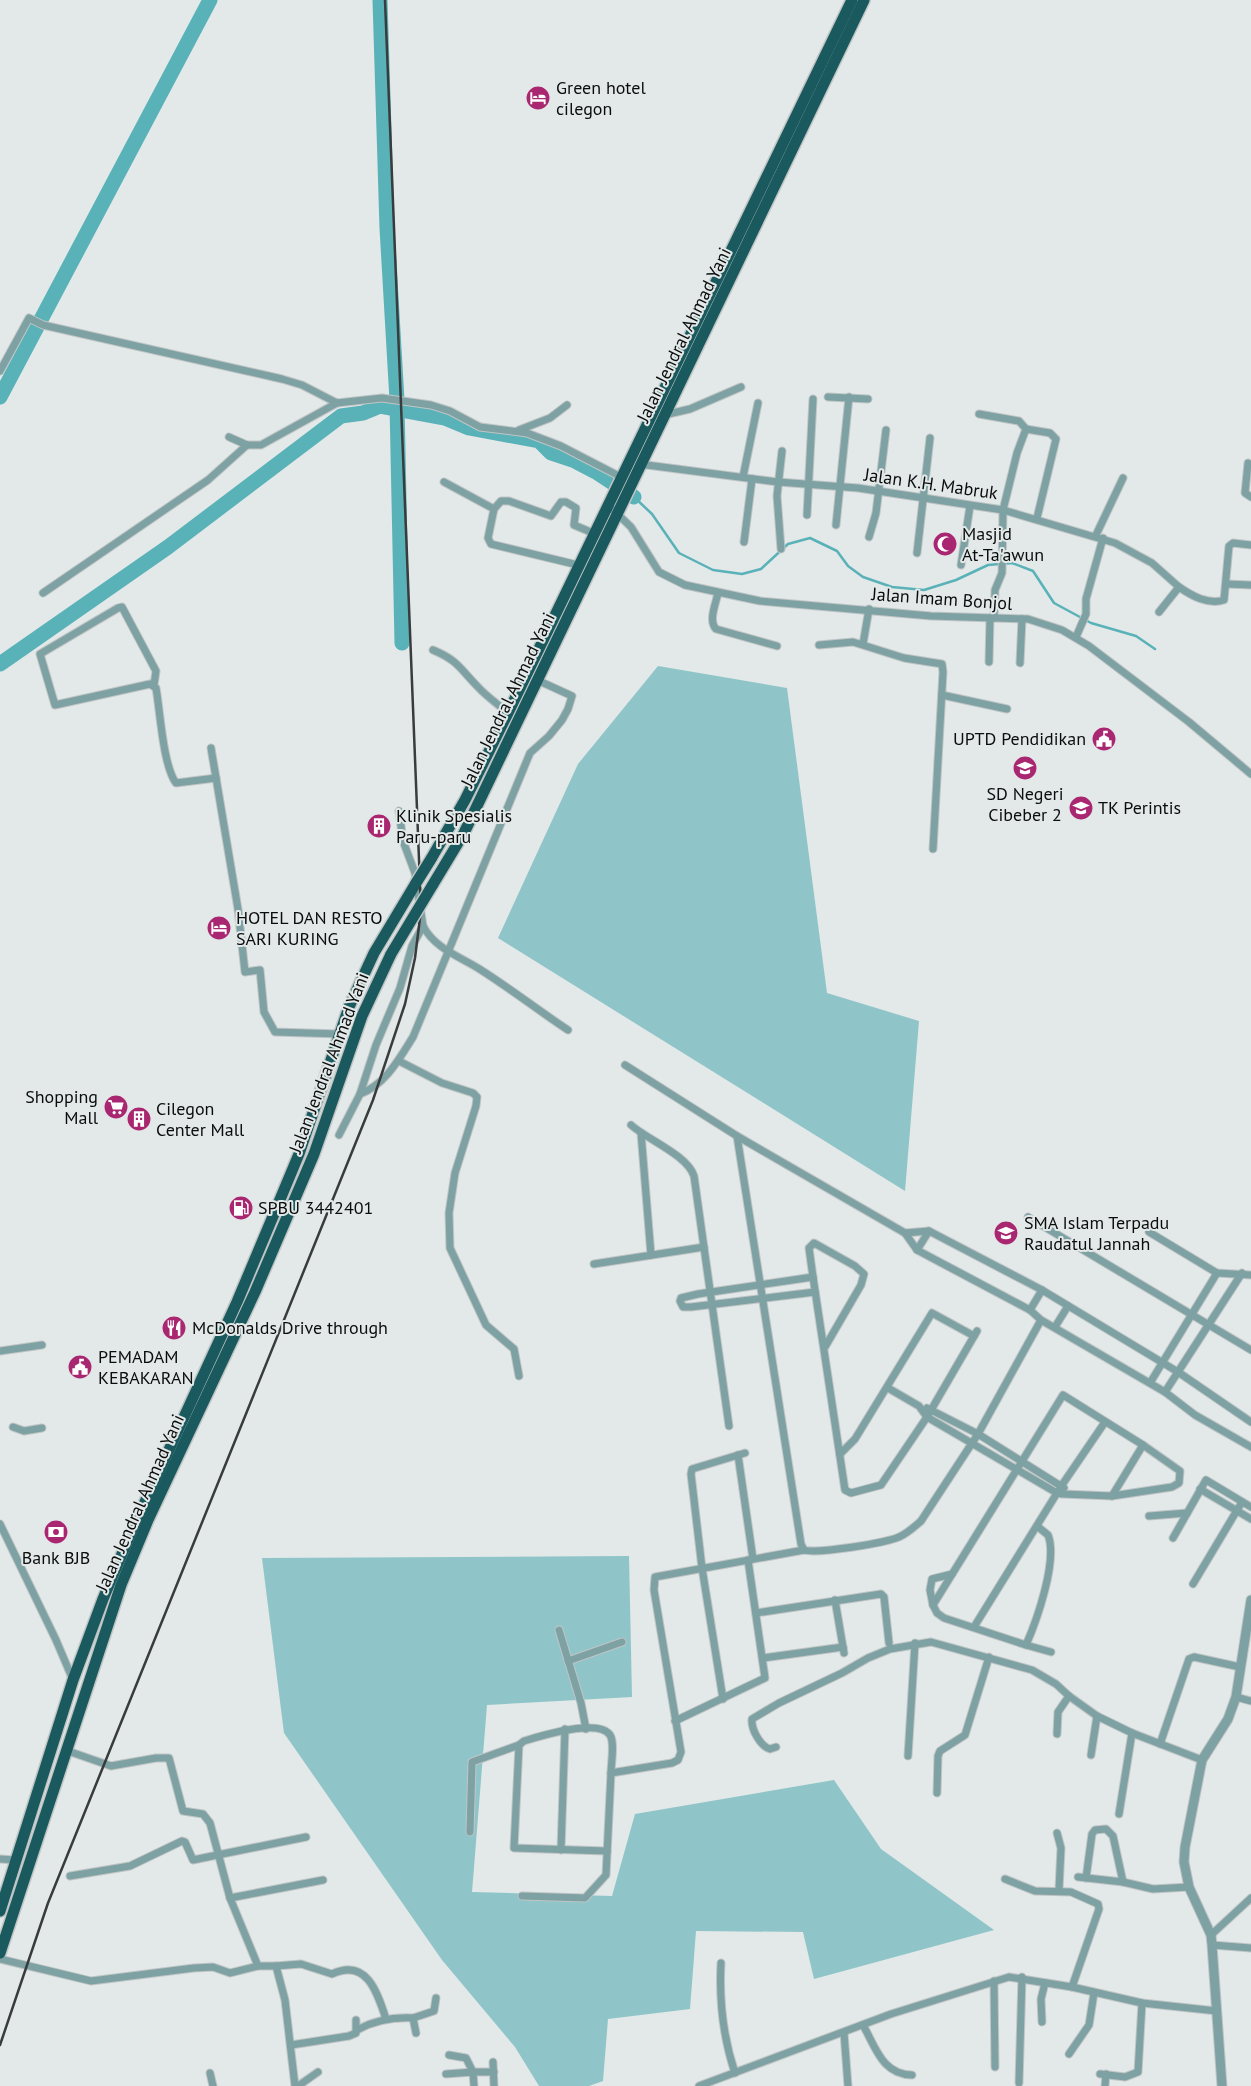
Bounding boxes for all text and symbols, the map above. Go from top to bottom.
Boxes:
place label: Green hotel cilegon [556,76,646,120]
hotel icon: Green hotel cilegon [525,85,551,111]
street label: Jalan Jendral Ahmad Yani [631,244,736,427]
street label: Jalan K.H. Mabruk [862,463,1000,504]
place label: Masjid At-Ta'awun [962,522,1044,566]
mosque icon: Masjid At-Ta'awun [932,531,958,557]
street label: Jalan Imam Bonjol [870,582,1014,615]
street label: Jalan Jendral Ahmad Yani [455,609,560,792]
public building icon: UPTD Pendidikan [1091,726,1117,752]
place label: UPTD Pendidikan [953,727,1086,750]
school or university icon: SD Negeri Cibeber 2 [1012,755,1038,781]
place label: SD Negeri Cibeber 2 [987,782,1063,826]
school or university icon: TK Perintis [1068,795,1094,821]
place label: TK Perintis [1098,796,1181,819]
place label: Klinik Spesialis Paru-paru [396,804,512,848]
building icon: Klinik Spesialis Paru-paru [366,813,392,839]
place label: HOTEL DAN RESTO SARI KURING [236,906,383,950]
hotel icon: HOTEL DAN RESTO SARI KURING [206,915,232,941]
street label: Jalan Jendral Ahmad Yani [283,969,374,1157]
place label: Shopping Mall [25,1085,99,1129]
supermarket icon: Shopping Mall [103,1094,129,1120]
place label: Cilegon Center Mall [156,1097,245,1141]
building icon: Cilegon Center Mall [126,1106,152,1132]
fuel station icon: SPBU 3442401 [228,1195,254,1221]
place label: SPBU 3442401 [258,1196,373,1219]
place label: SMA Islam Terpadu Raudatul Jannah [1024,1211,1169,1255]
school or university icon: SMA Islam Terpadu Raudatul Jannah [993,1220,1019,1246]
restaurant icon: McDonalds Drive through [161,1315,187,1341]
place label: McDonalds Drive through [192,1316,388,1339]
place label: PEMADAM KEBAKARAN [98,1345,194,1389]
public building icon: PEMADAM KEBAKARAN [67,1354,93,1380]
street label: Jalan Jendral Ahmad Yani [90,1411,189,1596]
bank icon: Bank BJB [43,1519,69,1545]
place label: Bank BJB [22,1546,90,1569]

